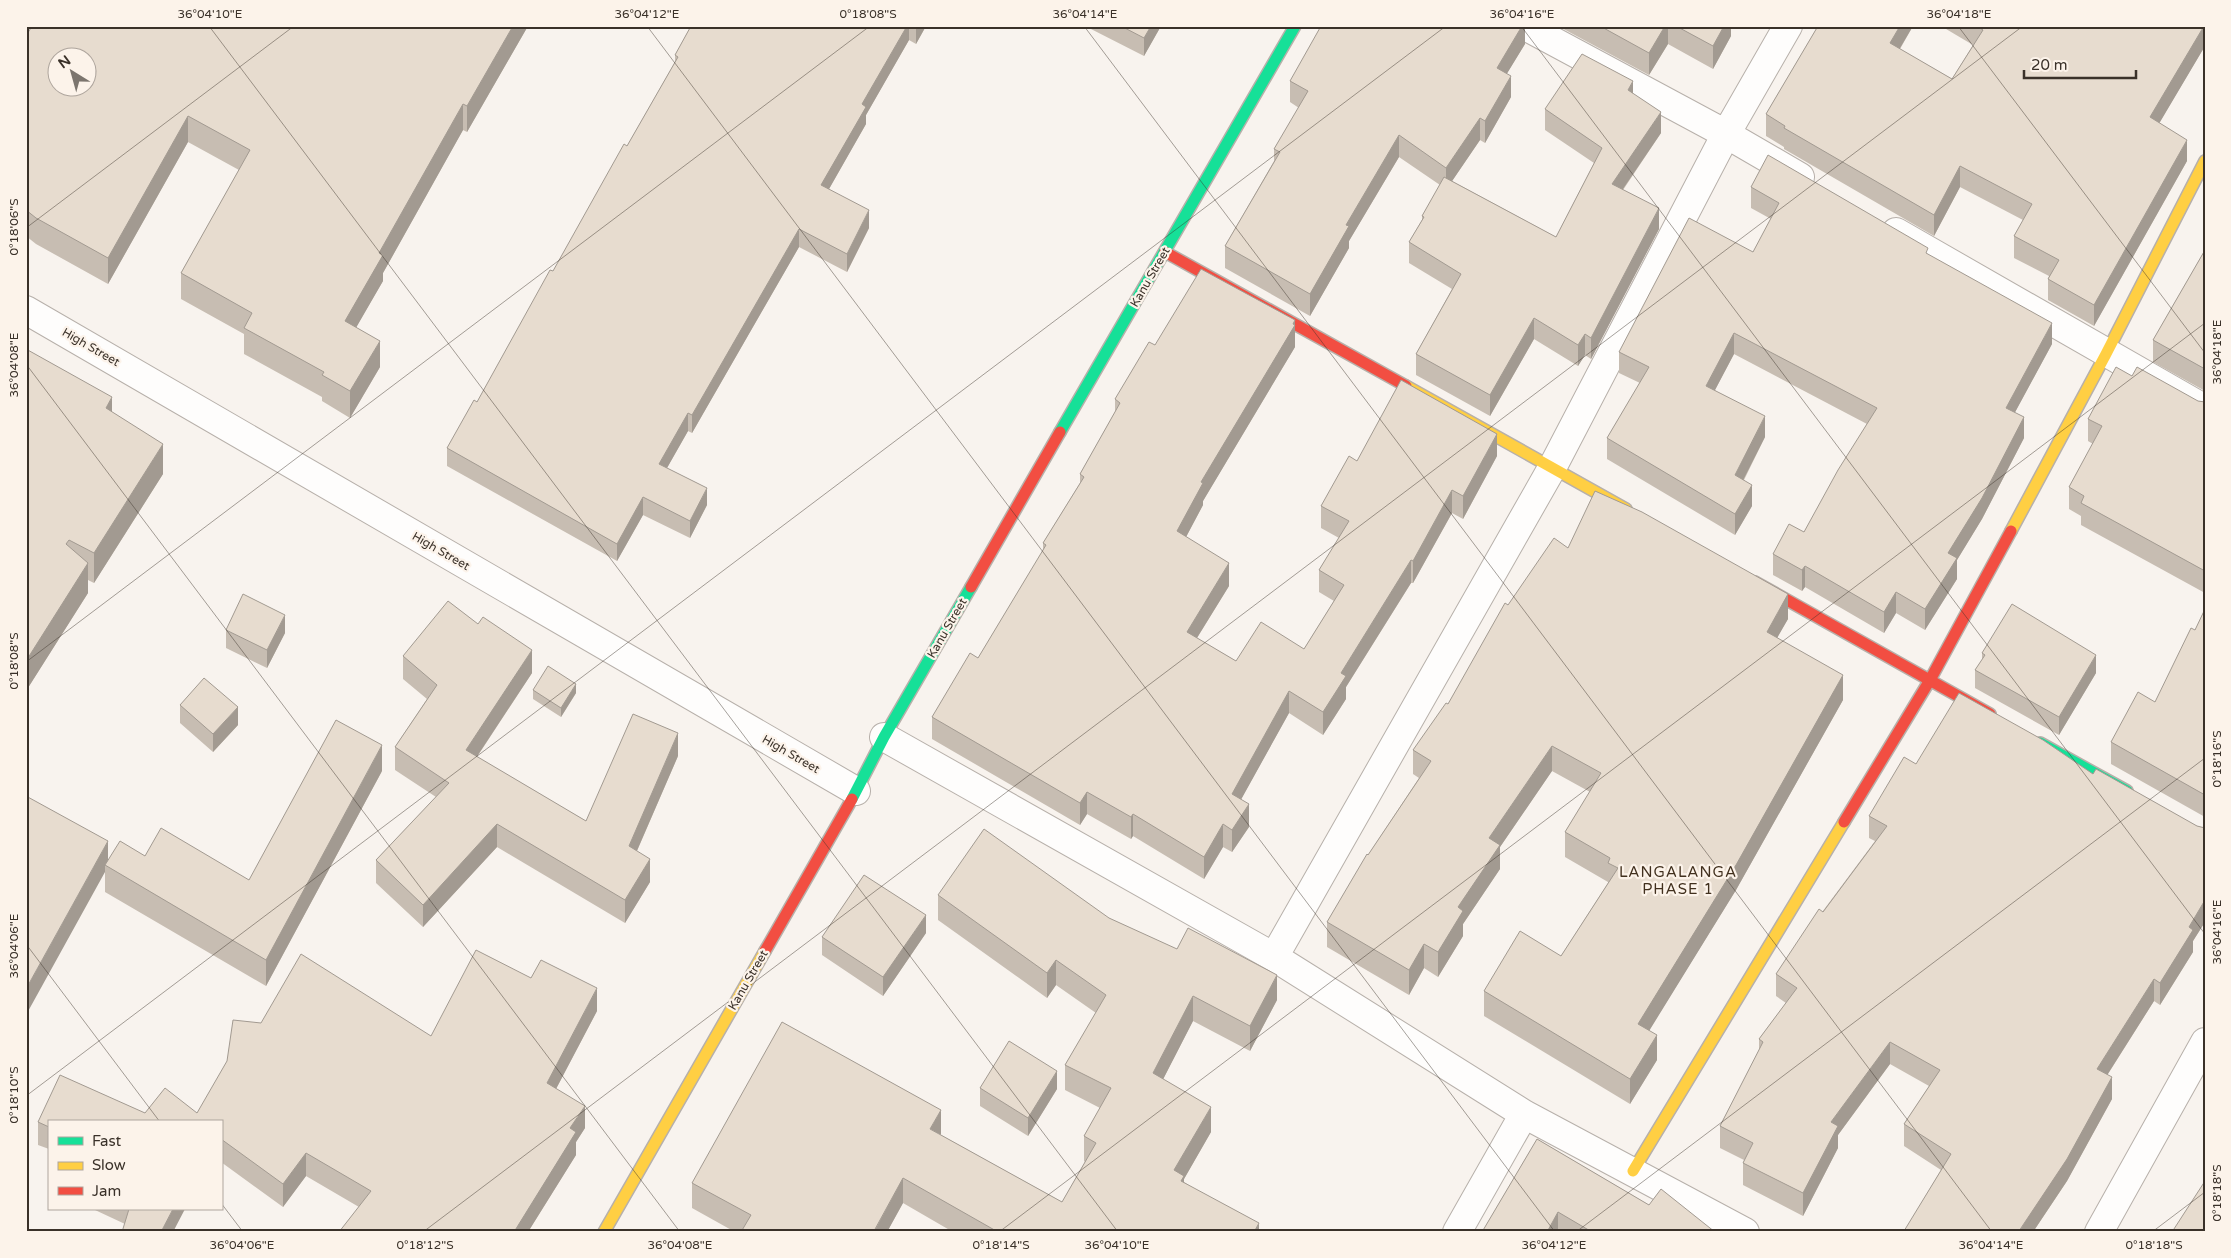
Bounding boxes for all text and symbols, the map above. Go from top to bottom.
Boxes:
text: 36°04'10"E [178,7,243,21]
text: 36°04'12"E [615,7,680,21]
text: 0°18'08"S [839,7,897,21]
text: 36°04'14"E [1053,7,1118,21]
text: 36°04'16"E [1490,7,1555,21]
text: 36°04'18"E [1927,7,1992,21]
north arrow [48,48,98,98]
scale bar [2024,48,2136,80]
text: N [55,52,74,72]
text: 20 m [2031,56,2068,74]
text: 0°18'06"S [7,198,21,256]
street label: Kanu Street [1127,244,1173,309]
text: 36°04'18"E [2210,319,2224,384]
street label: High Street [60,325,123,369]
text: 36°04'08"E [7,332,21,397]
street label: High Street [410,529,473,573]
street label: Kanu Street [924,595,970,660]
text: 0°18'08"S [7,632,21,690]
text: 0°18'16"S [2210,730,2224,788]
street label: High Street [760,732,823,776]
district label: LANGALANGA PHASE 1 [1619,863,1737,898]
text: 36°04'16"E [2210,899,2224,964]
text: 36°04'06"E [7,913,21,978]
street label: Kanu Street [725,947,771,1012]
text: 0°18'10"S [7,1066,21,1124]
legend [48,1120,222,1210]
text: Fast [92,1132,122,1150]
text: Slow [92,1156,126,1174]
text: 0°18'18"S [2210,1164,2224,1222]
text: Jam [92,1182,121,1200]
text: 36°04'06"E [210,1238,275,1252]
text: 0°18'12"S [396,1238,454,1252]
text: 36°04'08"E [648,1238,713,1252]
text: 0°18'14"S [972,1238,1030,1252]
text: 36°04'10"E [1085,1238,1150,1252]
text: 36°04'12"E [1522,1238,1587,1252]
text: 36°04'14"E [1959,1238,2024,1252]
text: 0°18'18"S [2125,1238,2183,1252]

